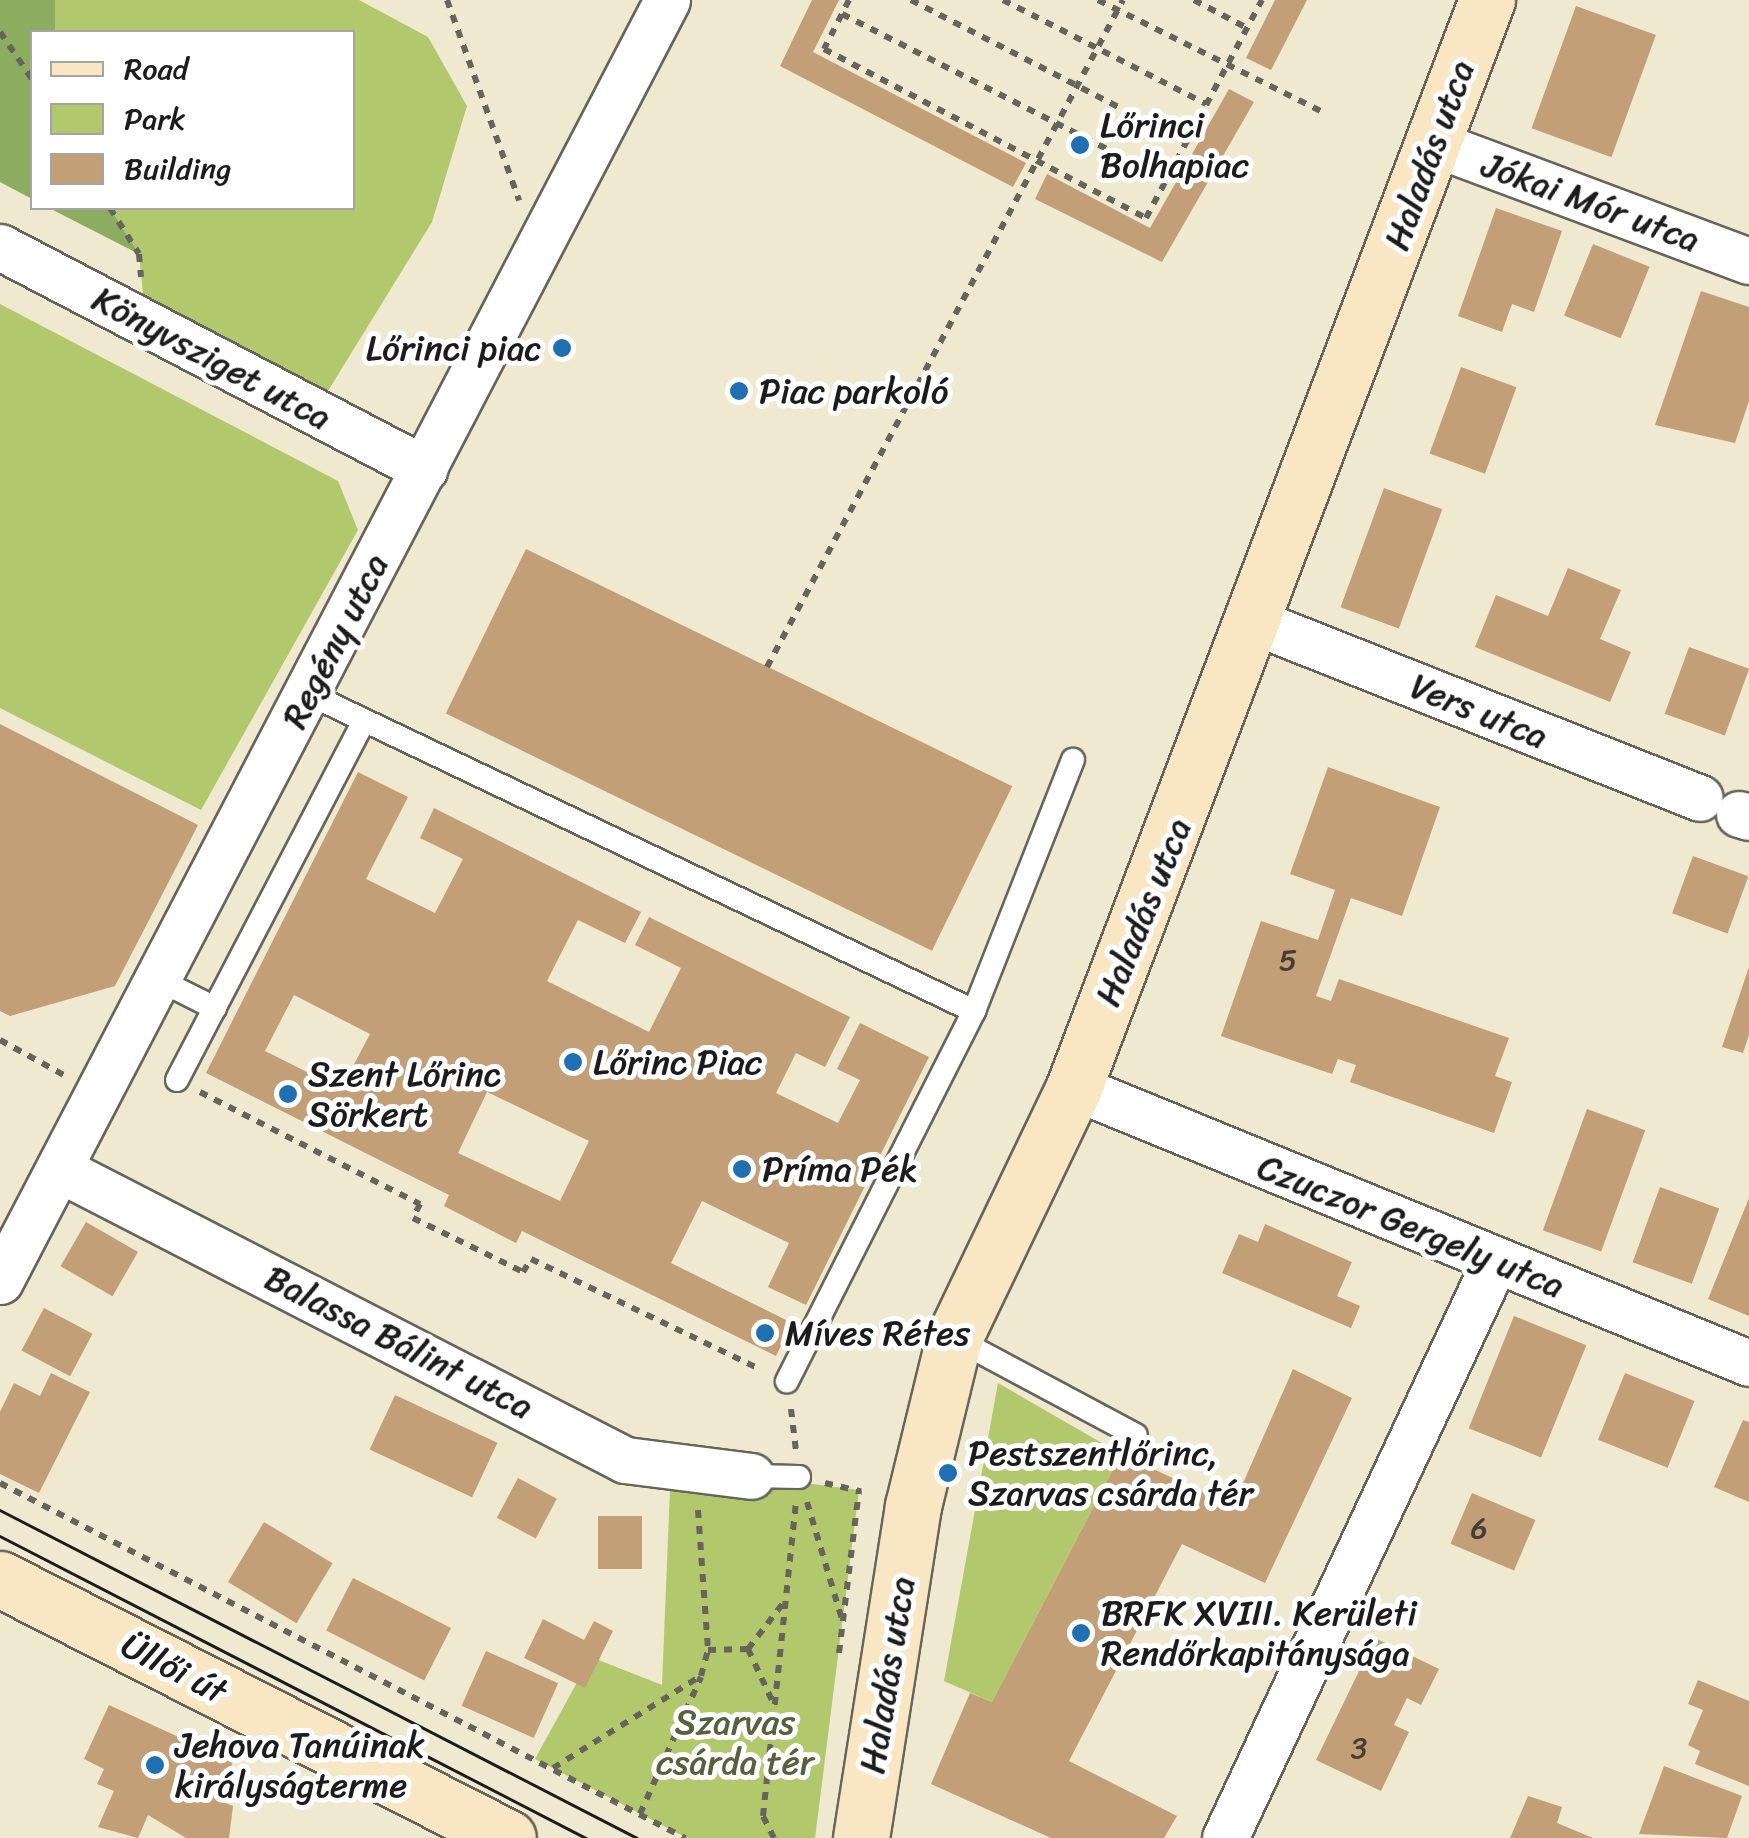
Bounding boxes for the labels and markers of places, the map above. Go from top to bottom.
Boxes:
place label: Lőrinci Bolhapiac [1100,104,1249,186]
marker: Lőrinci Bolhapiac [1069,134,1091,156]
place label: Lőrinci piac [366,327,542,369]
marker: Lőrinci piac [551,337,573,359]
place label: Piac parkoló [759,370,949,412]
marker: Piac parkoló [728,380,750,402]
place label: Lőrinc Piac [593,1041,762,1083]
marker: Lőrinc Piac [562,1051,584,1073]
place label: Szent Lőrinc Sörkert [308,1053,501,1135]
marker: Szent Lőrinc Sörkert [277,1083,299,1105]
place label: Príma Pék [762,1148,919,1190]
marker: Príma Pék [731,1158,753,1180]
place label: Míves Rétes [785,1312,971,1354]
marker: Míves Rétes [754,1322,776,1344]
place label: Pestszentlőrinc, Szarvas csárda tér [968,1432,1256,1514]
marker: Pestszentlőrinc, Szarvas csárda tér [937,1462,959,1484]
place label: BRFK XVIII. Kerületi Rendőrkapitánysága [1101,1592,1417,1674]
marker: BRFK XVIII. Kerületi Rendőrkapitánysága [1070,1622,1092,1644]
place label: Jehova Tanúinak királyságterme [175,1724,425,1806]
marker: Jehova Tanúinak királyságterme [144,1754,166,1776]

